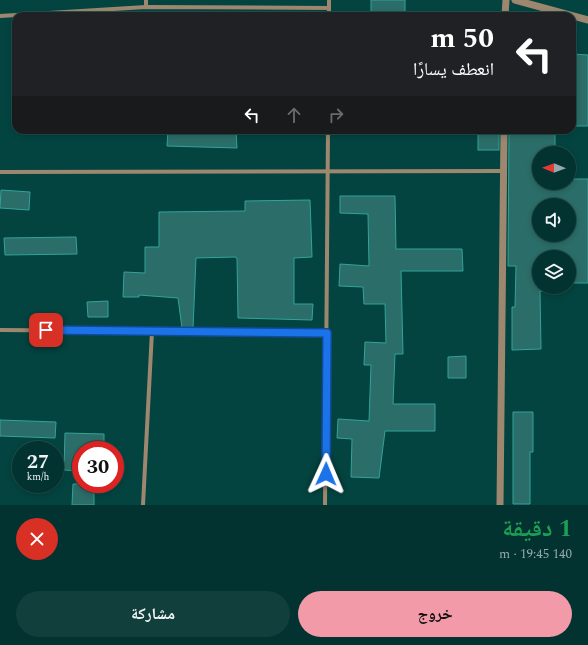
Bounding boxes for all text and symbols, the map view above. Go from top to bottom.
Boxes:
text: 50 m [430,17,494,60]
icon: left [508,28,560,80]
text: انعطف يسارًا [413,56,494,83]
icon: left [241,104,263,126]
icon: ahead [283,104,305,126]
icon: right [325,104,347,126]
north arrow [532,146,576,190]
map controls [532,146,576,294]
button: sound [532,198,576,242]
button: layers [532,250,576,294]
pin [29,313,63,347]
icon: arrive [35,319,57,341]
speed limit sign: 30 [72,441,124,493]
text: 27 [27,447,49,477]
position arrow [305,453,347,495]
text: km/h [27,469,49,485]
text: 1 دقيقة [502,511,572,547]
button: close [16,518,58,560]
text: 140 m · 19:45 [499,544,572,564]
button: مشاركة [16,591,290,637]
button: خروج [298,591,572,637]

